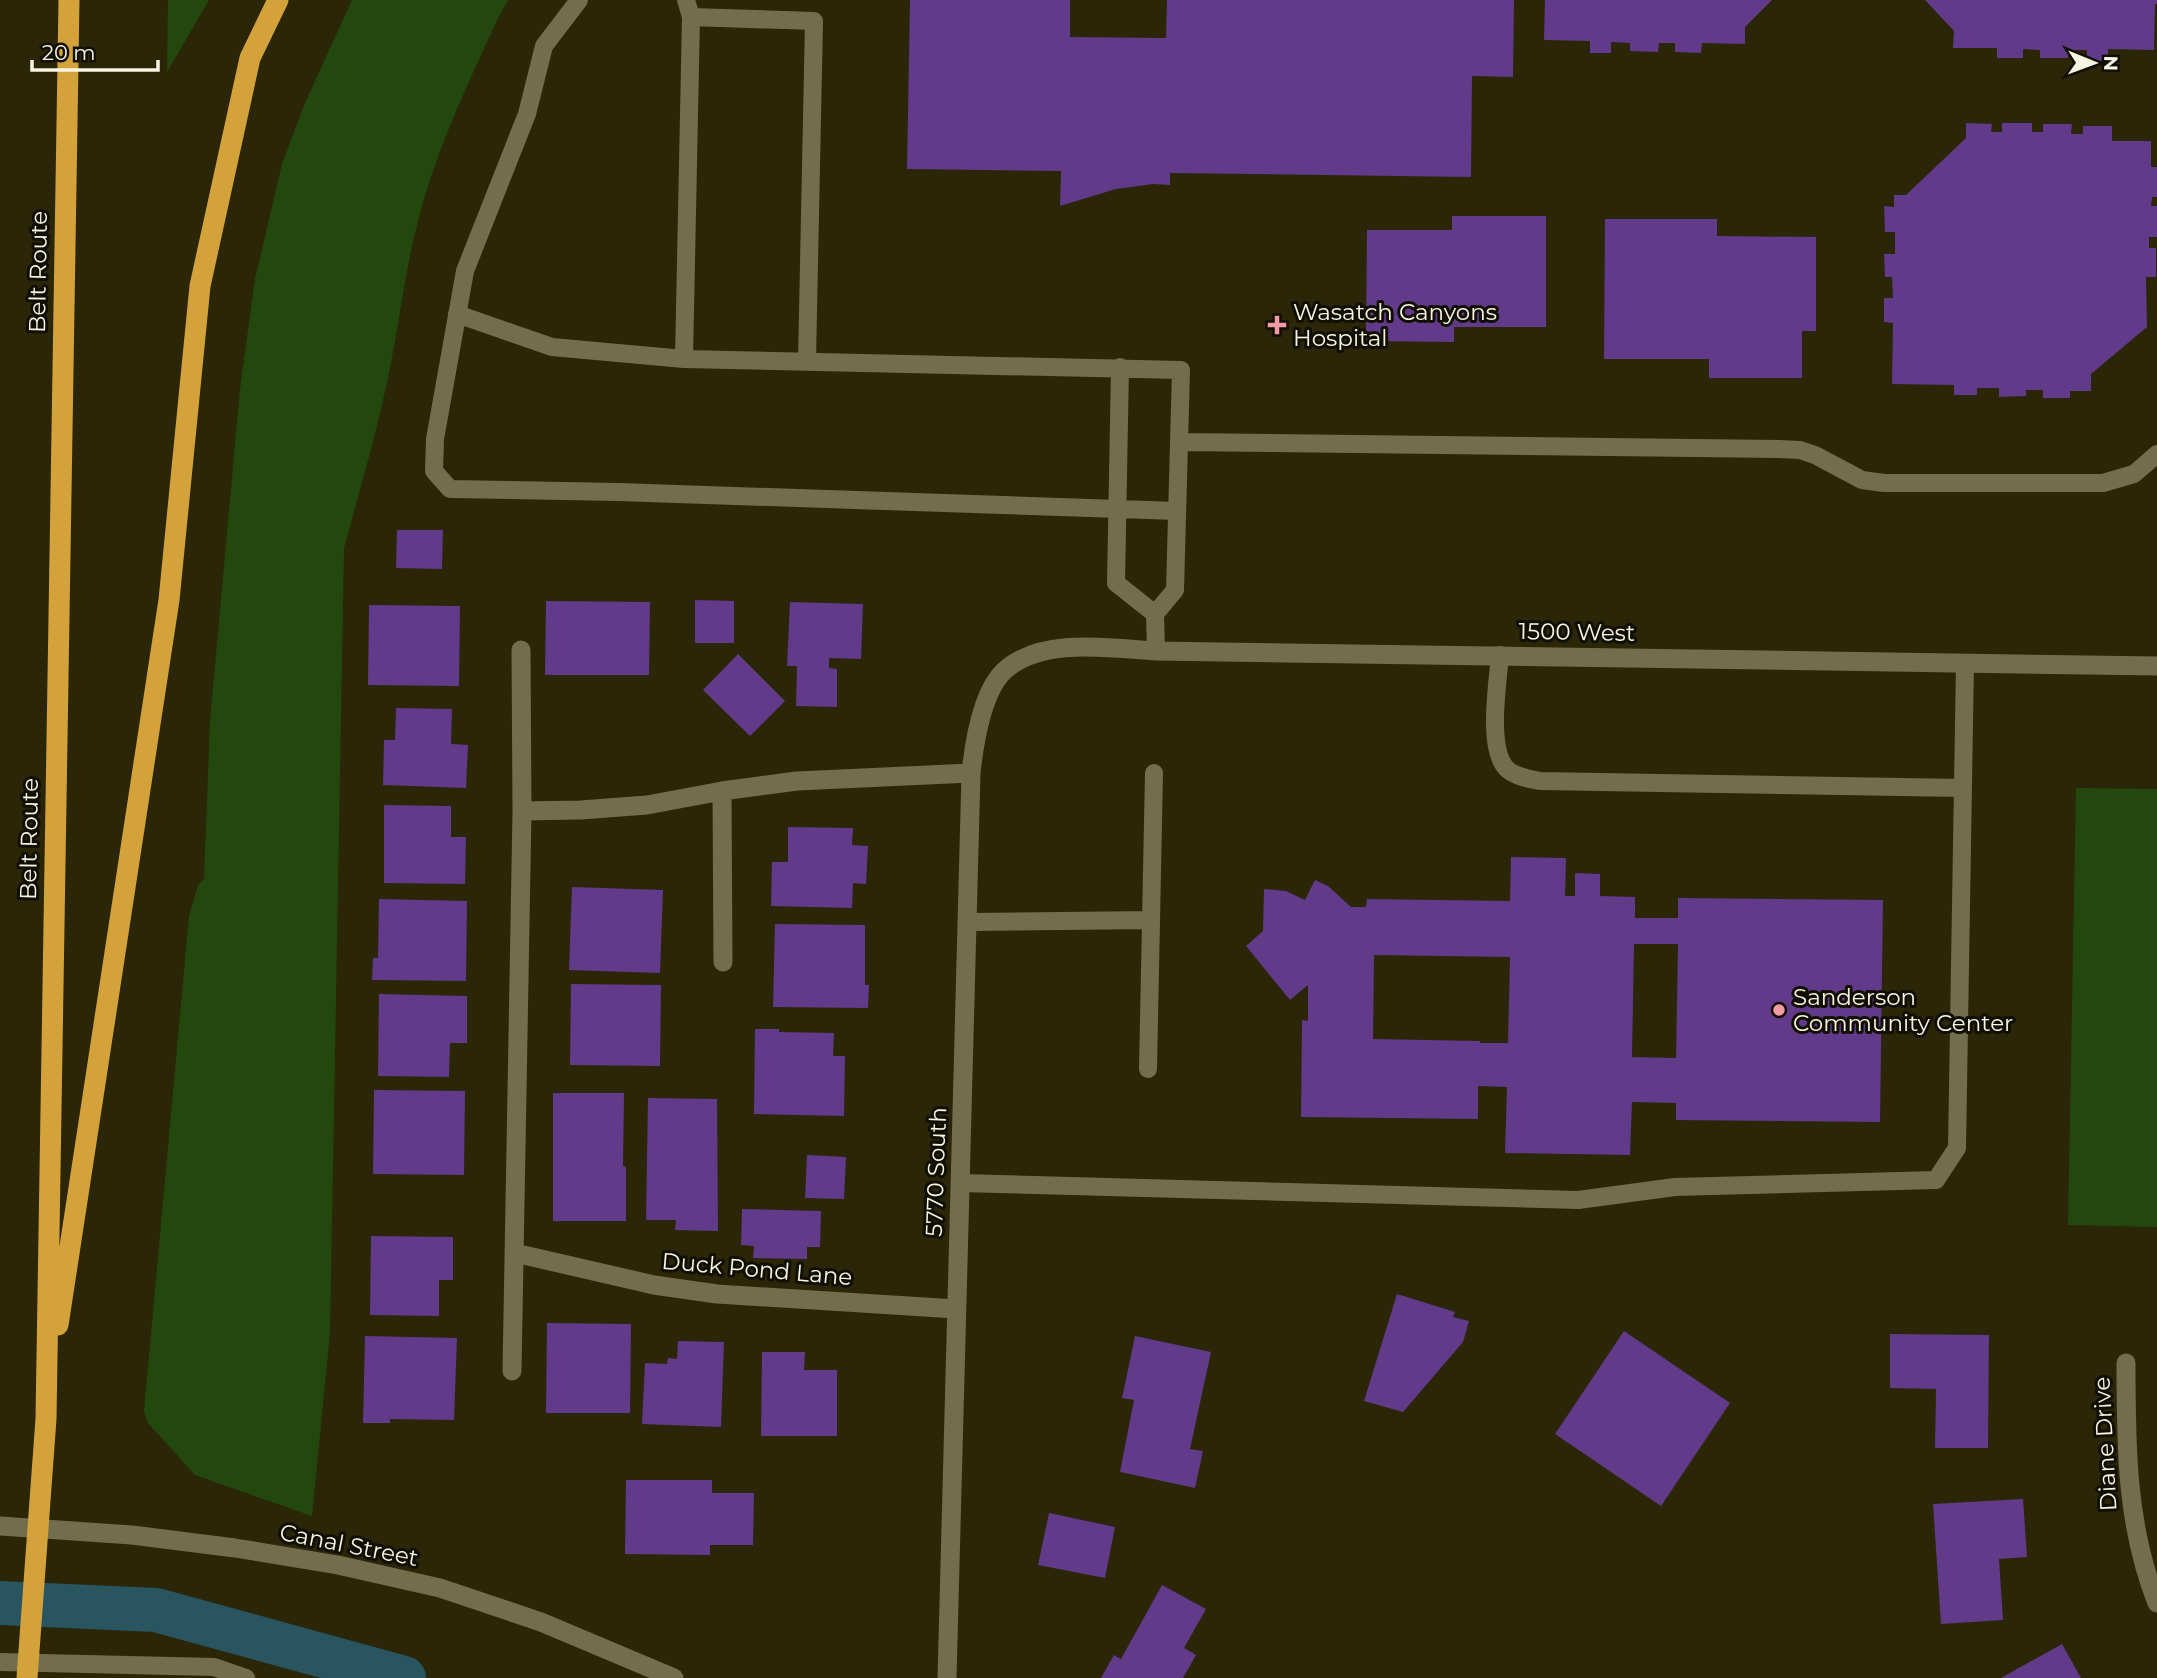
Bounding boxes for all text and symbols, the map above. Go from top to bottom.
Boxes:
scale bar [32,28,158,72]
north arrow [2059,28,2129,98]
text: 20 m [42,40,96,65]
text: N [2099,55,2122,71]
street label: Belt Route [23,211,53,333]
place label: Wasatch Canyons Hospital [1293,298,1497,352]
marker: Wasatch Canyons Hospital [1267,315,1287,335]
street label: 1500 West [1518,617,1636,647]
street label: Belt Route [14,778,44,900]
place label: Sanderson Community Center [1793,983,2013,1037]
marker: Sanderson Community Center [1771,1002,1787,1018]
street label: 5770 South [920,1107,952,1237]
street label: Duck Pond Lane [660,1247,854,1291]
street label: Diane Drive [2088,1376,2122,1512]
street label: Canal Street [277,1518,421,1572]

